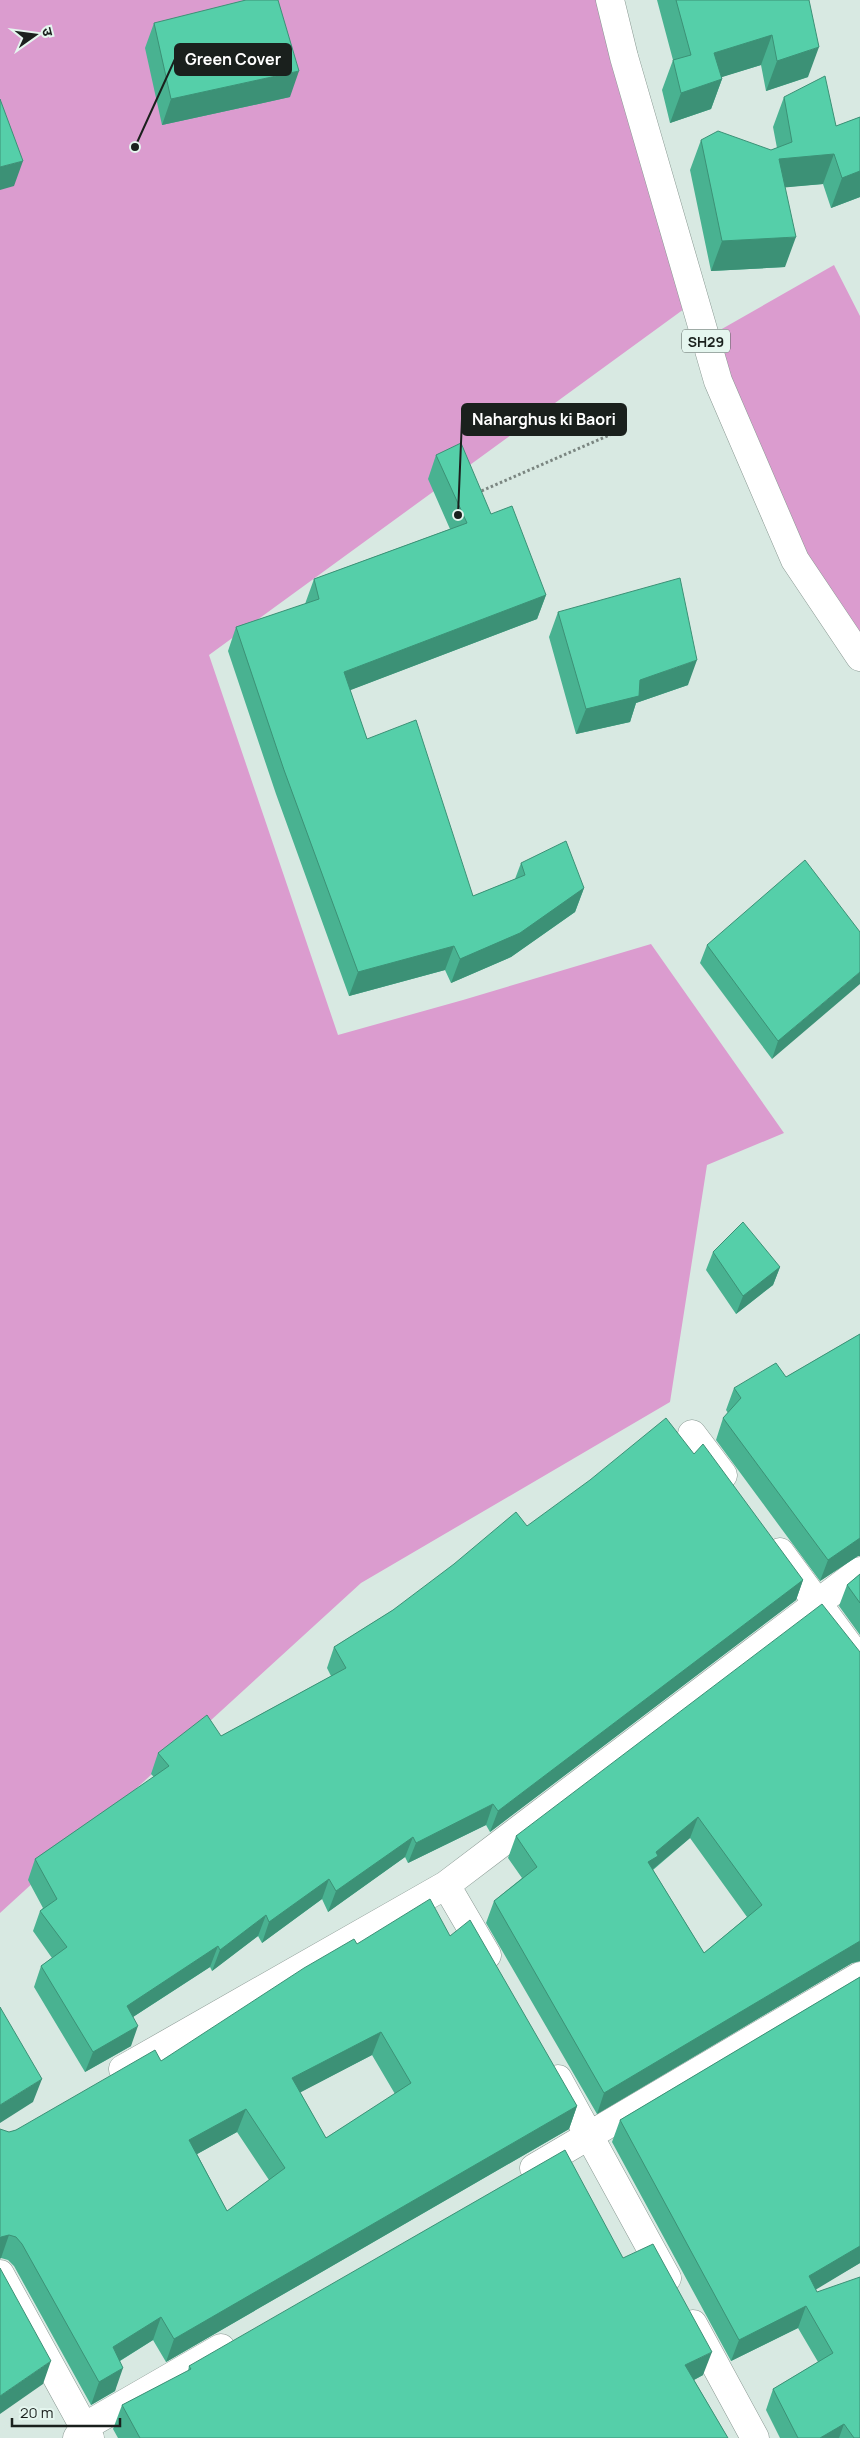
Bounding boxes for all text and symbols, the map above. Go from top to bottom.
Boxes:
north arrow [10,10,60,60]
text: उ [38,25,59,39]
callout: Green Cover [175,44,291,75]
text: Green Cover [185,48,281,70]
road number: SH29 [682,330,730,352]
callout: Naharghus ki Baori [462,404,626,435]
text: Naharghus ki Baori [472,408,616,430]
scale bar [12,2396,120,2428]
text: 20 m [20,2402,53,2423]

